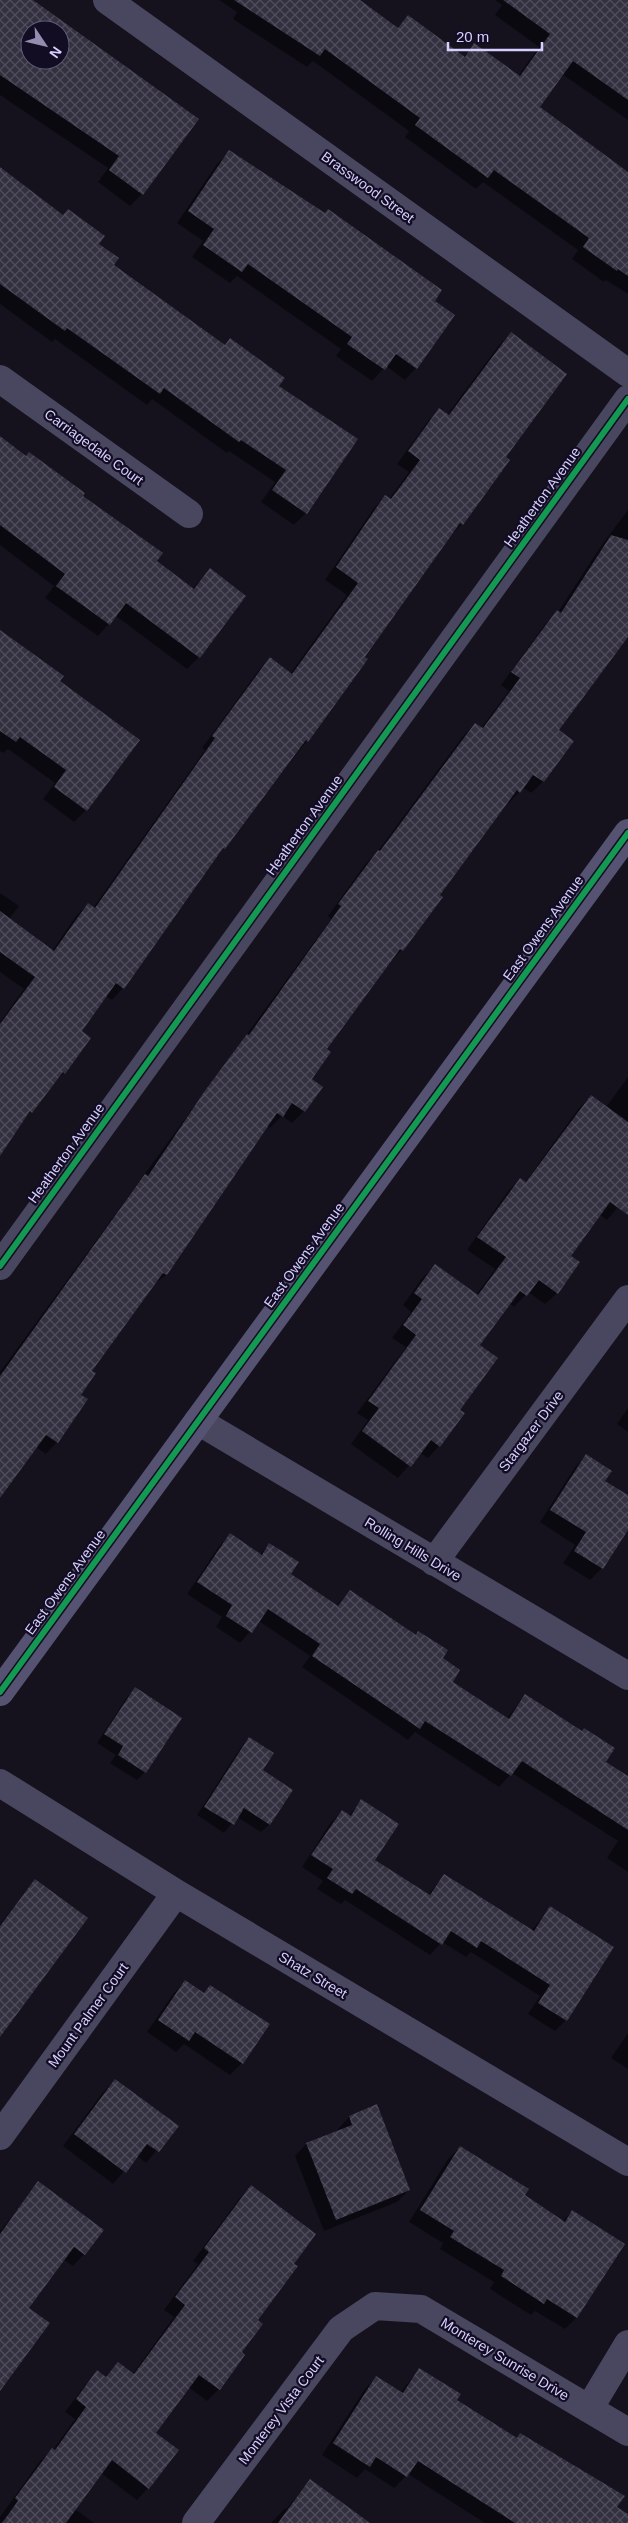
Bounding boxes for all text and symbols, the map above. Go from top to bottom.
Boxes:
north arrow [20,20,70,70]
scale bar [448,20,542,52]
text: 20 m [456,28,489,45]
text: N [46,44,65,61]
street label: Brasswood Street [319,148,417,226]
street label: Carriagedale Court [41,406,147,488]
street label: Heatherton Avenue [500,444,584,550]
street label: Heatherton Avenue [262,772,346,878]
street label: East Owens Avenue [500,872,587,984]
street label: Heatherton Avenue [24,1100,108,1206]
street label: East Owens Avenue [261,1199,348,1311]
street label: Stargazer Drive [495,1387,567,1475]
street label: Rolling Hills Drive [362,1514,464,1584]
street label: East Owens Avenue [22,1526,109,1638]
street label: Shatz Street [276,1948,350,2002]
street label: Mount Palmer Court [45,1960,131,2070]
street label: Monterey Sunrise Drive [438,2314,572,2404]
street label: Monterey Vista Court [235,2353,327,2467]

